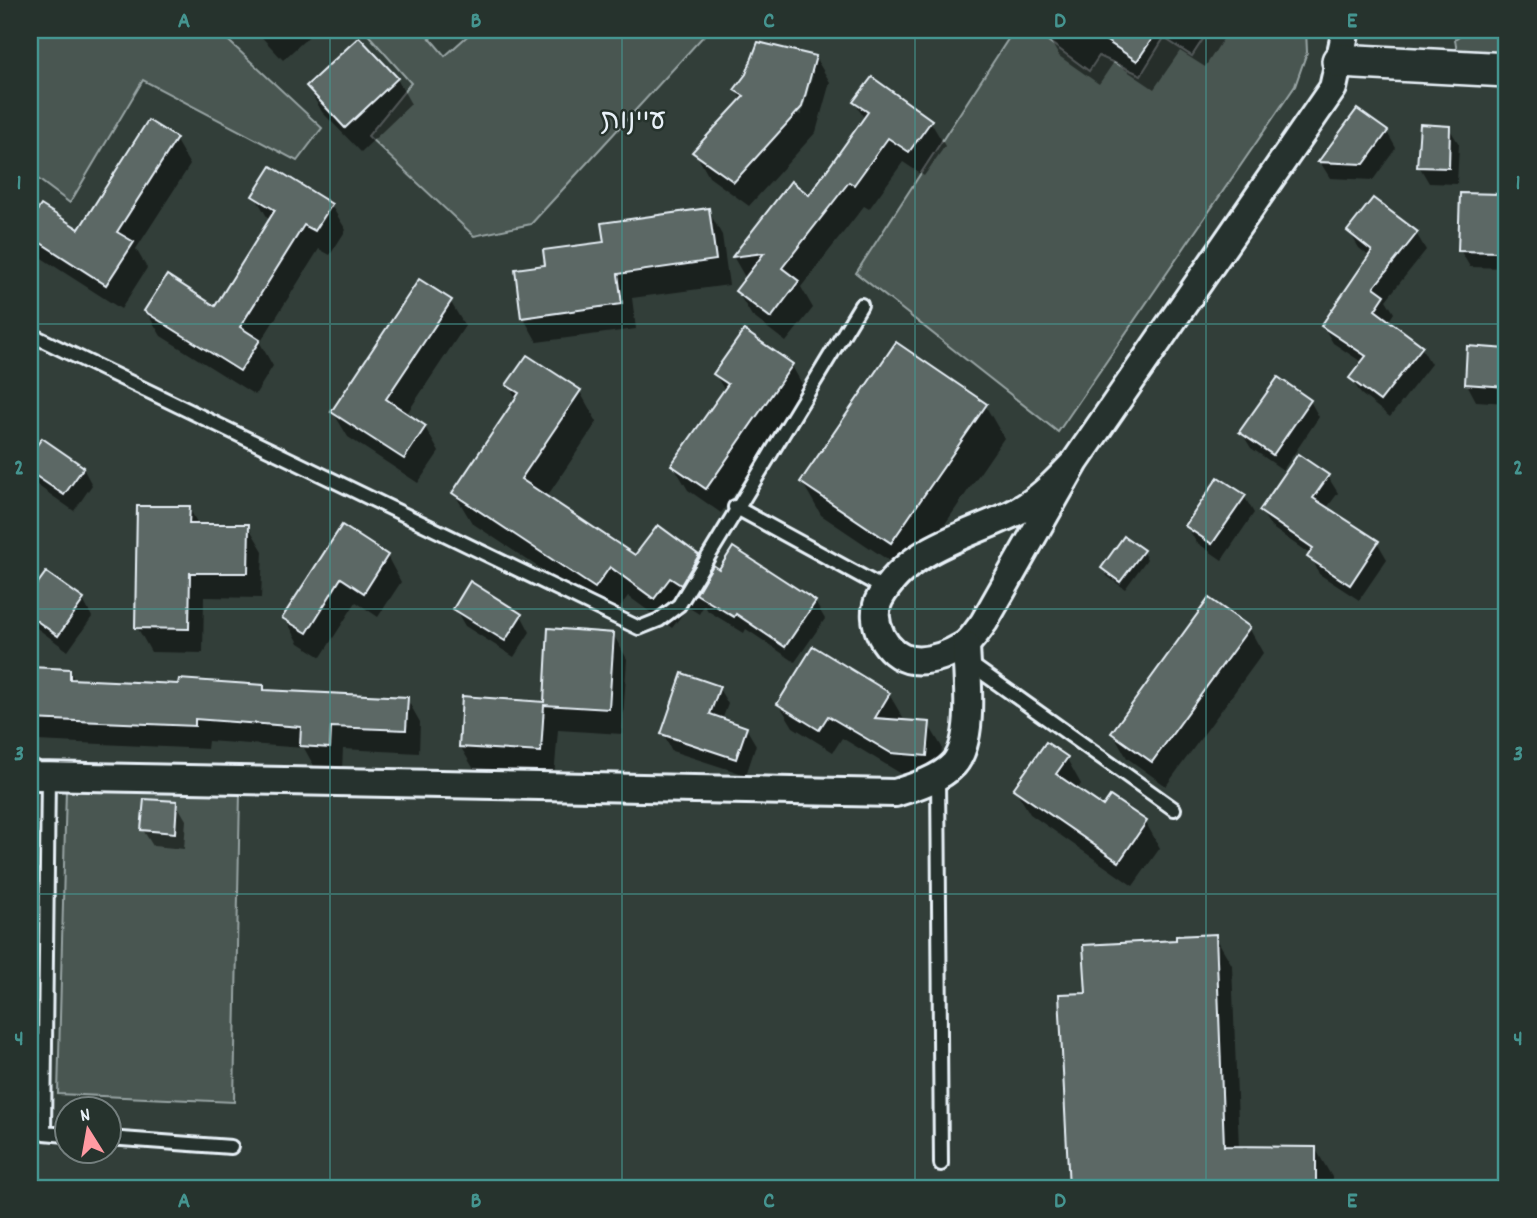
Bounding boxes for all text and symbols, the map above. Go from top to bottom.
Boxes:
text: A [178,6,190,39]
text: B [471,6,482,39]
text: C [763,6,775,39]
text: D [1054,6,1066,39]
text: E [1347,6,1358,39]
district label: עיינות [601,103,666,143]
text: 1 [16,168,22,201]
text: 1 [1515,168,1521,201]
text: 2 [14,453,24,486]
text: 2 [1513,453,1523,486]
text: 3 [14,739,24,772]
text: 3 [1513,739,1523,772]
text: 4 [14,1024,24,1057]
text: 4 [1513,1024,1523,1057]
north arrow [52,1096,122,1166]
text: N [78,1103,93,1131]
text: A [178,1186,190,1218]
text: B [471,1186,482,1218]
text: C [763,1186,775,1218]
text: D [1054,1186,1066,1218]
text: E [1347,1186,1358,1218]

